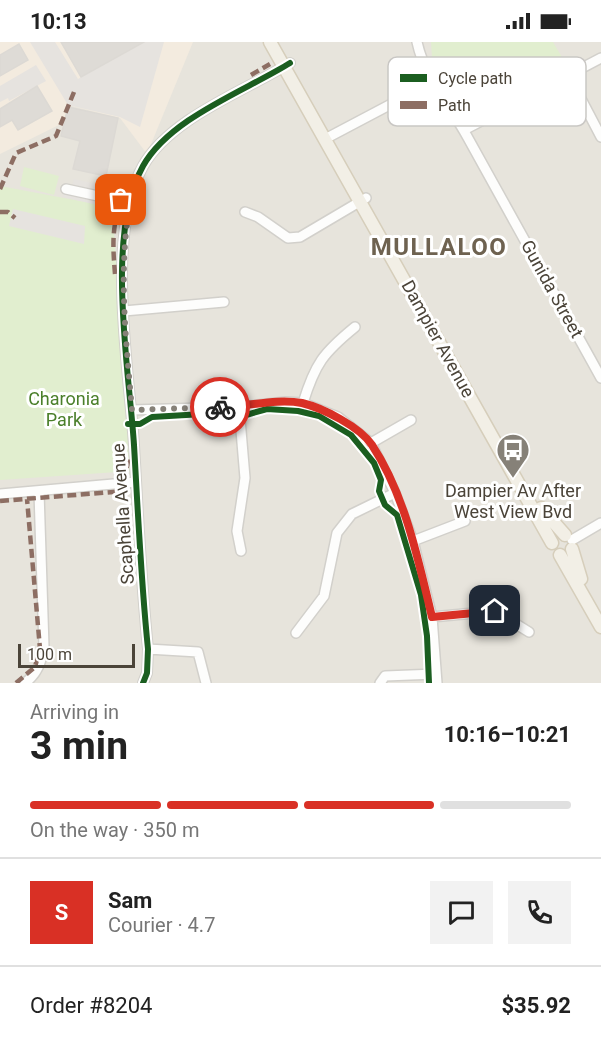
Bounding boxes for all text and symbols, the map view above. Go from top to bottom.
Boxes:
text: 10:13 [30,9,87,34]
legend [388,57,586,126]
text: Cycle path [438,69,512,88]
text: Path [438,96,471,115]
pin [95,174,146,225]
icon: bag [104,183,137,216]
district label: MULLALOO [371,233,507,261]
street label: Gunida Street [517,236,588,341]
street label: Dampier Avenue [398,276,479,401]
courier [190,377,250,437]
park label: Charonia Park [28,388,100,430]
icon: bike [204,391,237,424]
bus stop icon: Dampier Av After West View Bvd [495,432,531,479]
street label: Scaphella Avenue [107,443,138,585]
place label: Dampier Av After West View Bvd [445,480,581,522]
pin [469,585,520,636]
icon: home [478,594,511,627]
scale bar [18,641,135,668]
text: 100 m [27,645,72,664]
text: Arriving in [30,700,119,724]
text: 10:16–10:21 [444,722,571,747]
text: 3 min [30,723,128,769]
text: On the way · 350 m [30,818,199,842]
button: chat [430,881,493,944]
button: phone [508,881,571,944]
text: Sam [108,888,152,913]
text: S [55,900,68,925]
text: Courier · 4.7 [108,913,215,937]
text: Order #8204 [30,993,152,1018]
text: $35.92 [502,993,571,1018]

